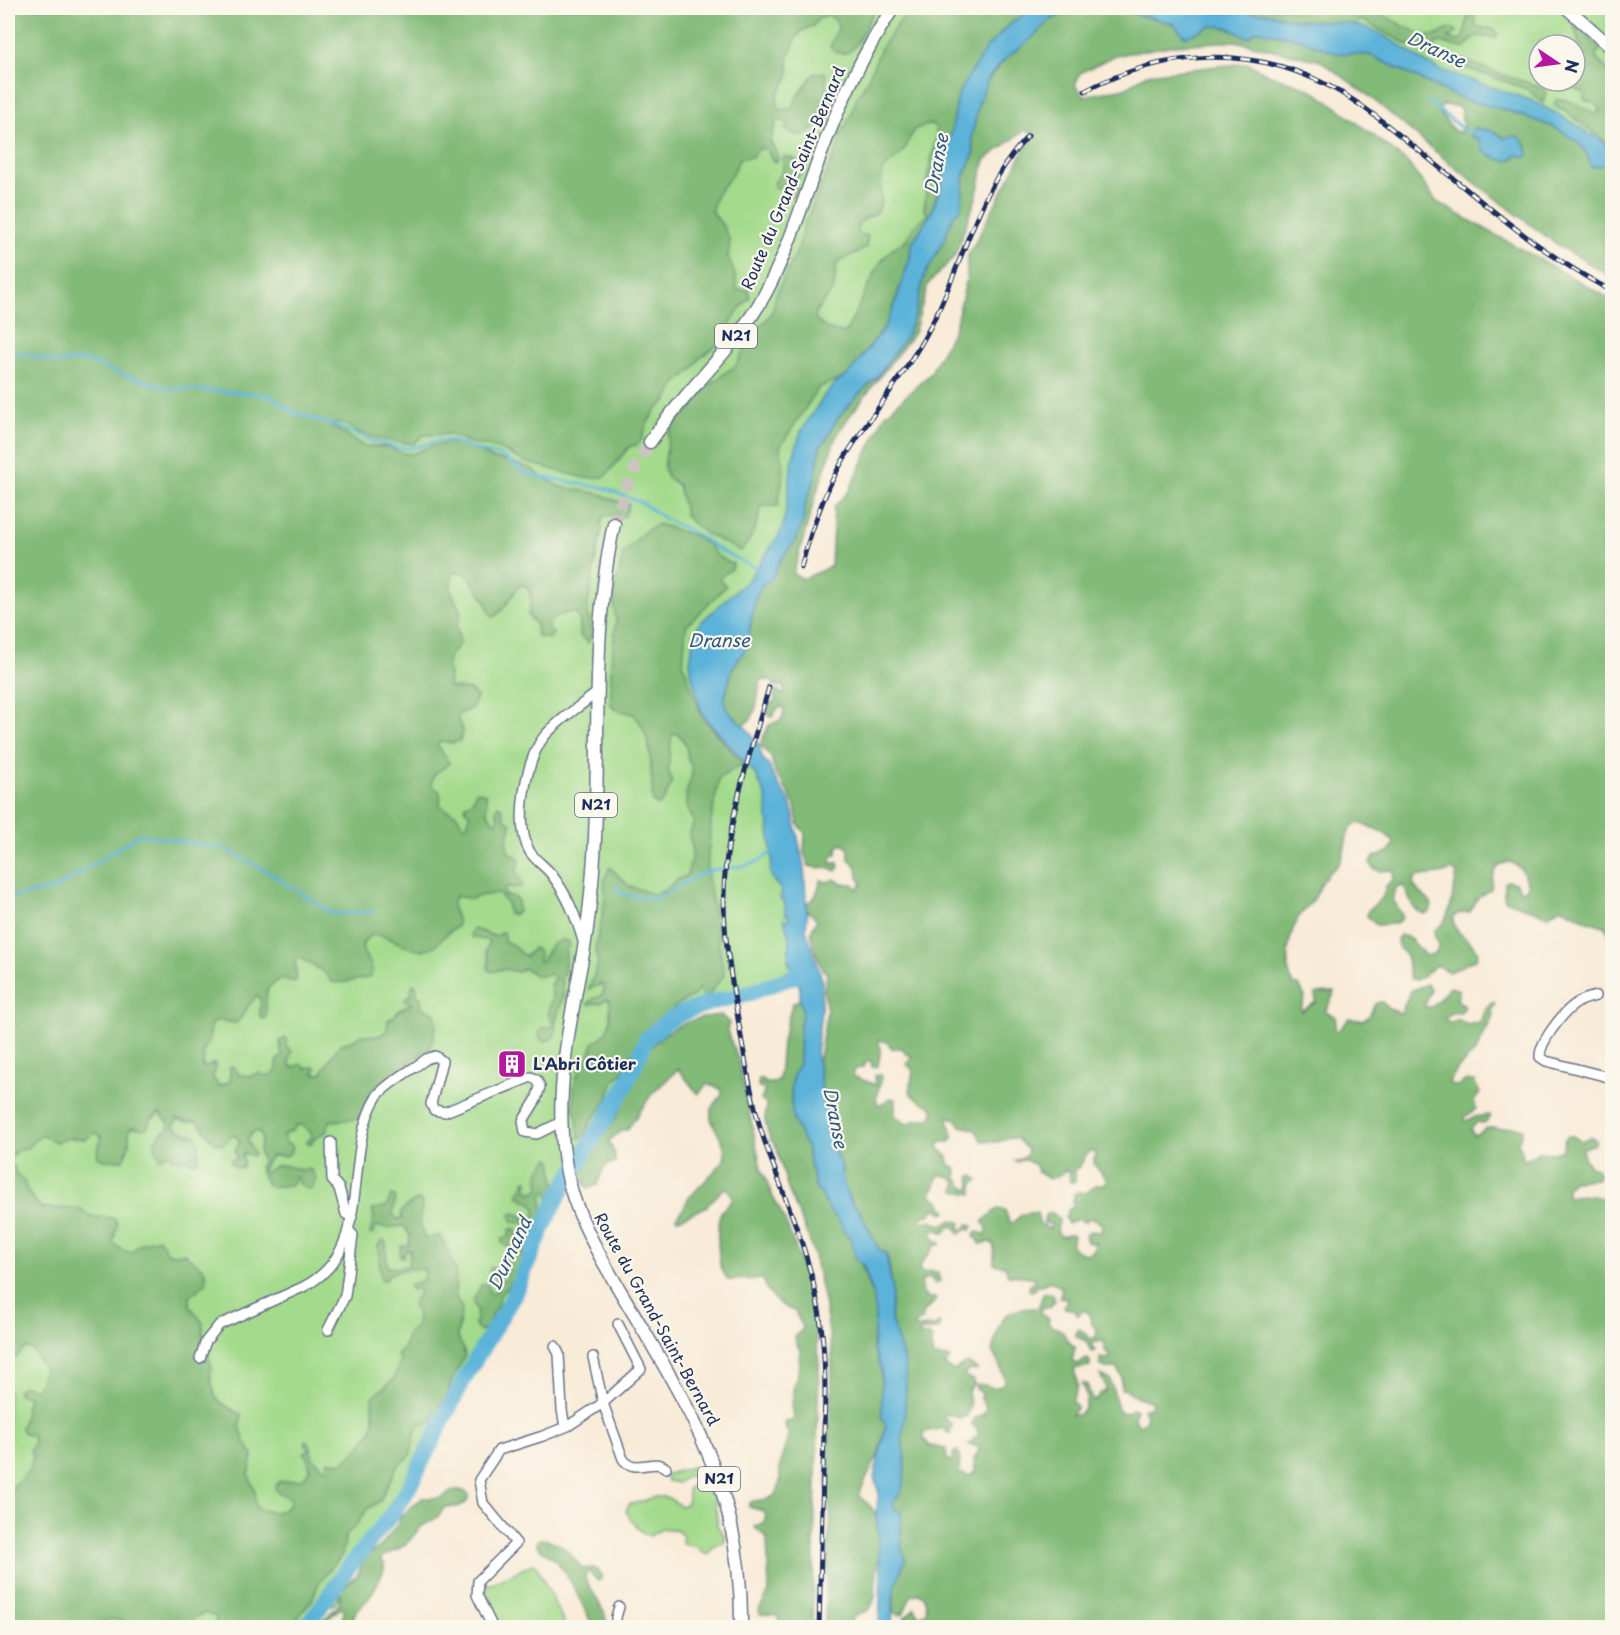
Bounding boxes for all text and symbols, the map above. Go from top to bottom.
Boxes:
water label: Dranse [1403,23,1471,74]
north arrow [1527,33,1587,93]
text: N [1559,58,1586,75]
street label: Route du Grand-Saint-Bernard [734,62,850,293]
water label: Dranse [916,130,955,196]
road number: N21 [715,324,757,348]
water label: Dranse [688,626,751,653]
road number: N21 [575,793,617,817]
building icon: L'Abri Côtier [496,1048,528,1080]
place label: L'Abri Côtier [533,1051,637,1075]
water label: Dranse [817,1085,856,1152]
street label: Route du Grand-Saint-Bernard [589,1207,727,1430]
water label: Durnand [480,1210,538,1295]
road number: N21 [698,1467,740,1491]

